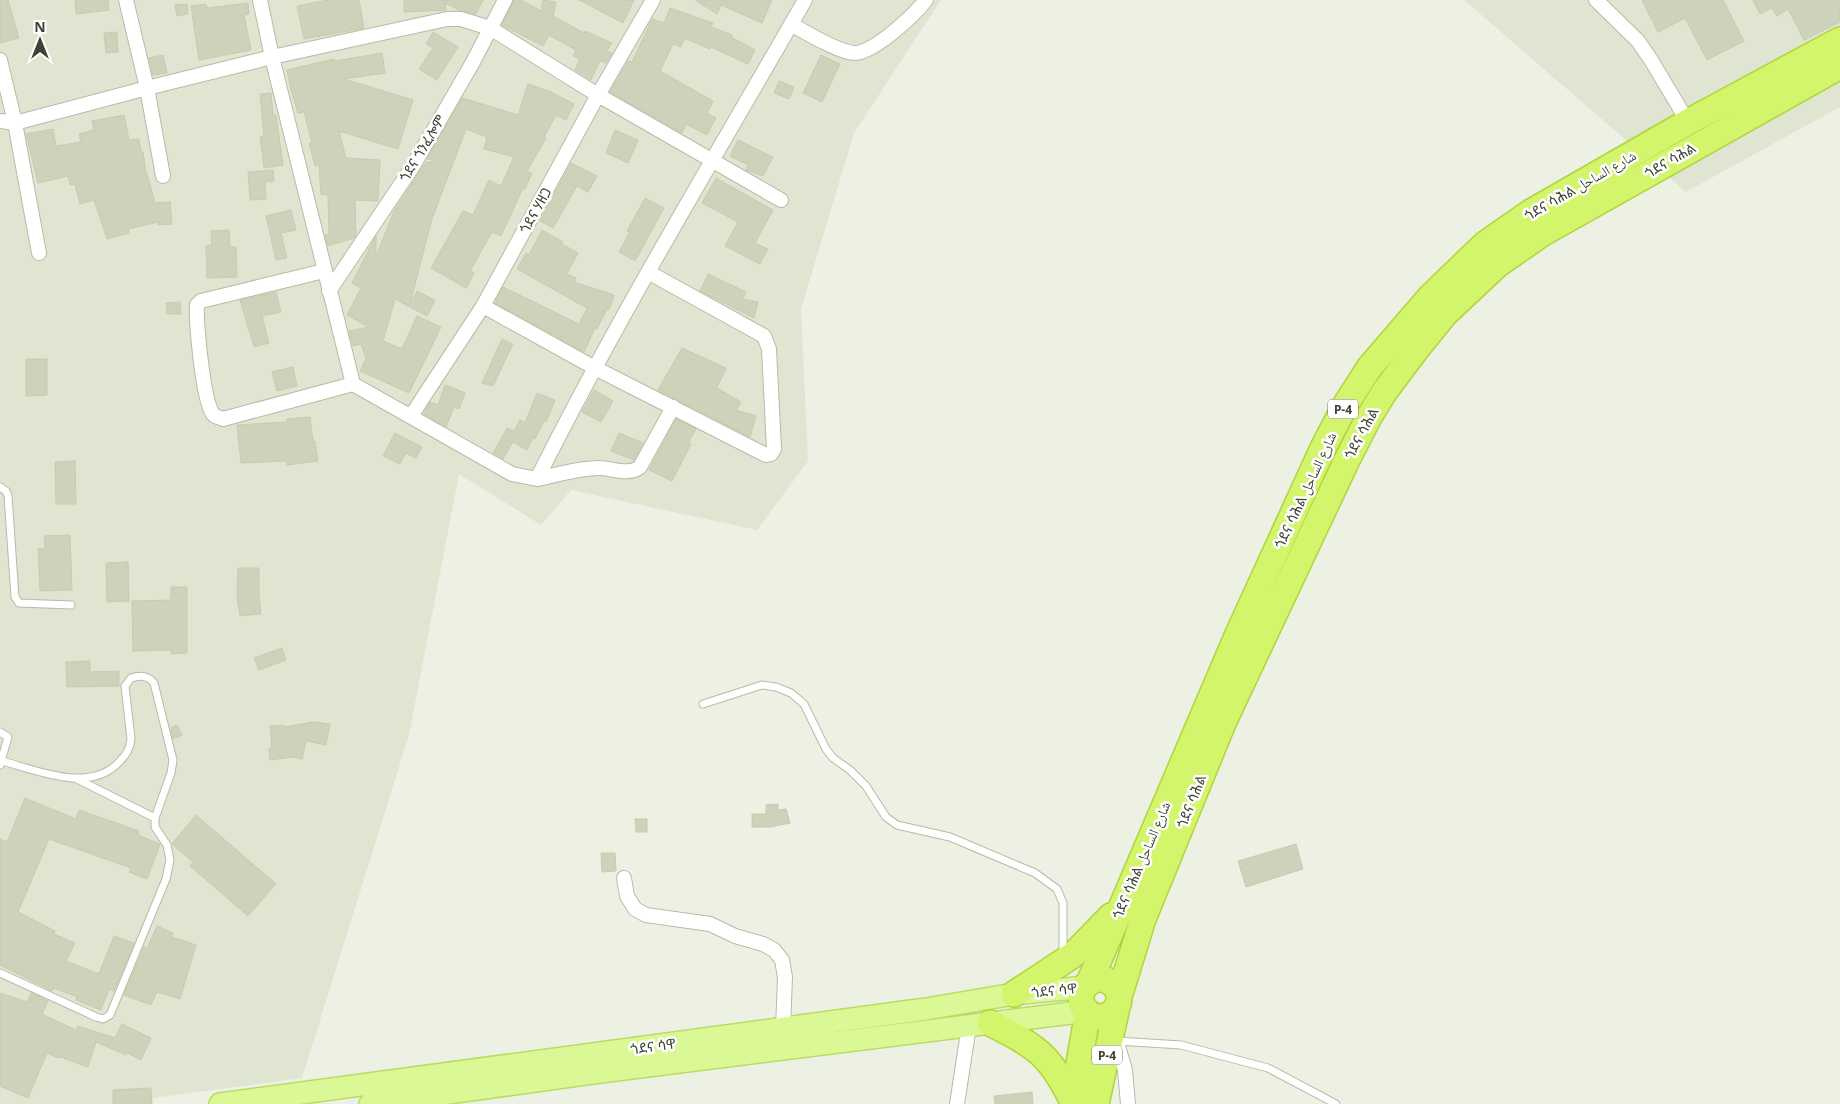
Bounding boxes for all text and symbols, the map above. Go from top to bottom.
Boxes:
north arrow [15,15,65,65]
text: N [34,17,46,36]
street label: ጎደና ጎንፈሎም [395,111,449,185]
street label: ጎደና ሳሕል [1641,137,1699,182]
street label: ጎደና ሳሕል شارع الساحل [1521,145,1640,226]
street label: ጎደና ሃዘጋ [515,184,555,236]
road number: P-4 [1328,399,1358,418]
street label: ጎደና ሳሕል [1340,403,1383,462]
street label: ጎደና ሳሕል شارع الساحل [1270,429,1341,552]
street label: ጎደና ሳሕል [1172,771,1211,830]
street label: ጎደና ሳሕል شارع الساحل [1108,798,1175,922]
street label: ጎደና ሳዋ [1030,978,1078,1002]
street label: ጎደና ሳዋ [629,1033,677,1059]
road number: P-4 [1092,1046,1122,1064]

